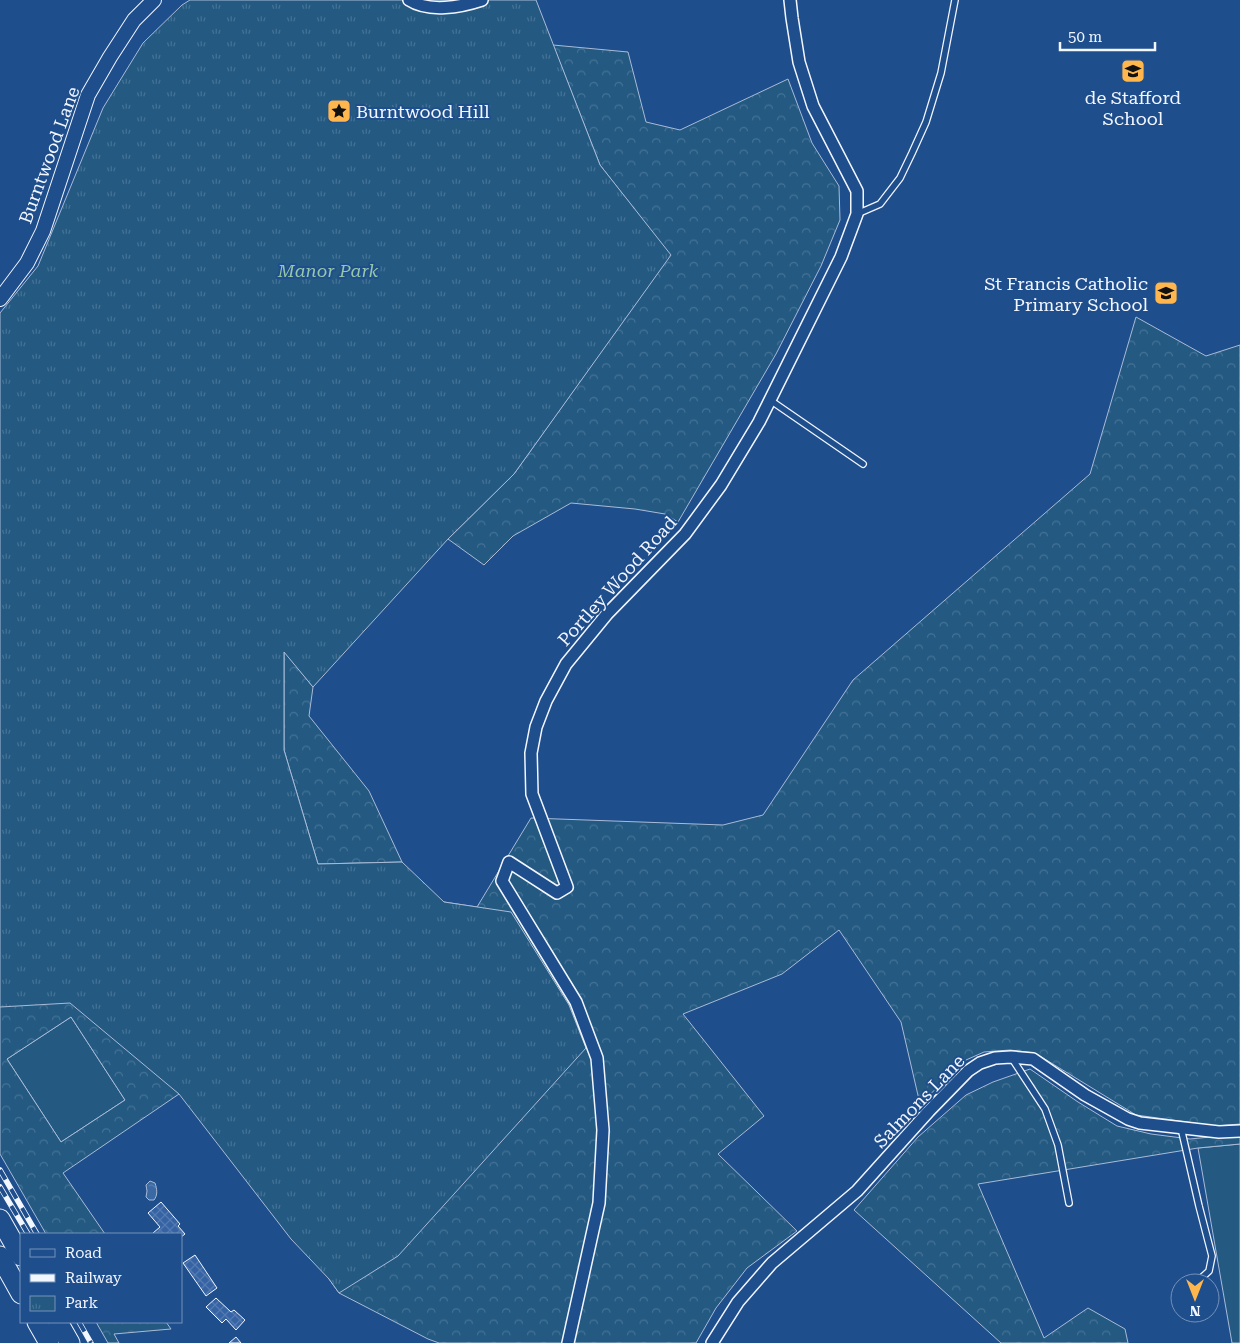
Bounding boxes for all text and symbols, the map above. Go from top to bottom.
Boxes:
scale bar [1060,20,1155,52]
text: 50 m [1068,28,1103,46]
school or university icon: de Stafford School [1120,58,1146,84]
street label: Burntwood Lane [14,84,84,226]
place label: de Stafford School [1085,87,1182,129]
place icon: Burntwood Hill [326,98,352,124]
place label: Burntwood Hill [356,101,490,122]
park label: Manor Park [277,260,379,281]
place label: St Francis Catholic Primary School [984,273,1148,315]
school or university icon: St Francis Catholic Primary School [1153,280,1179,306]
street label: Portley Wood Road [553,512,681,650]
street label: Salmons Lane [869,1050,969,1152]
legend [20,1233,182,1323]
text: Road [65,1244,102,1262]
text: Railway [65,1269,122,1287]
north arrow [1170,1273,1220,1323]
text: Park [65,1294,99,1312]
text: N [1189,1303,1200,1319]

